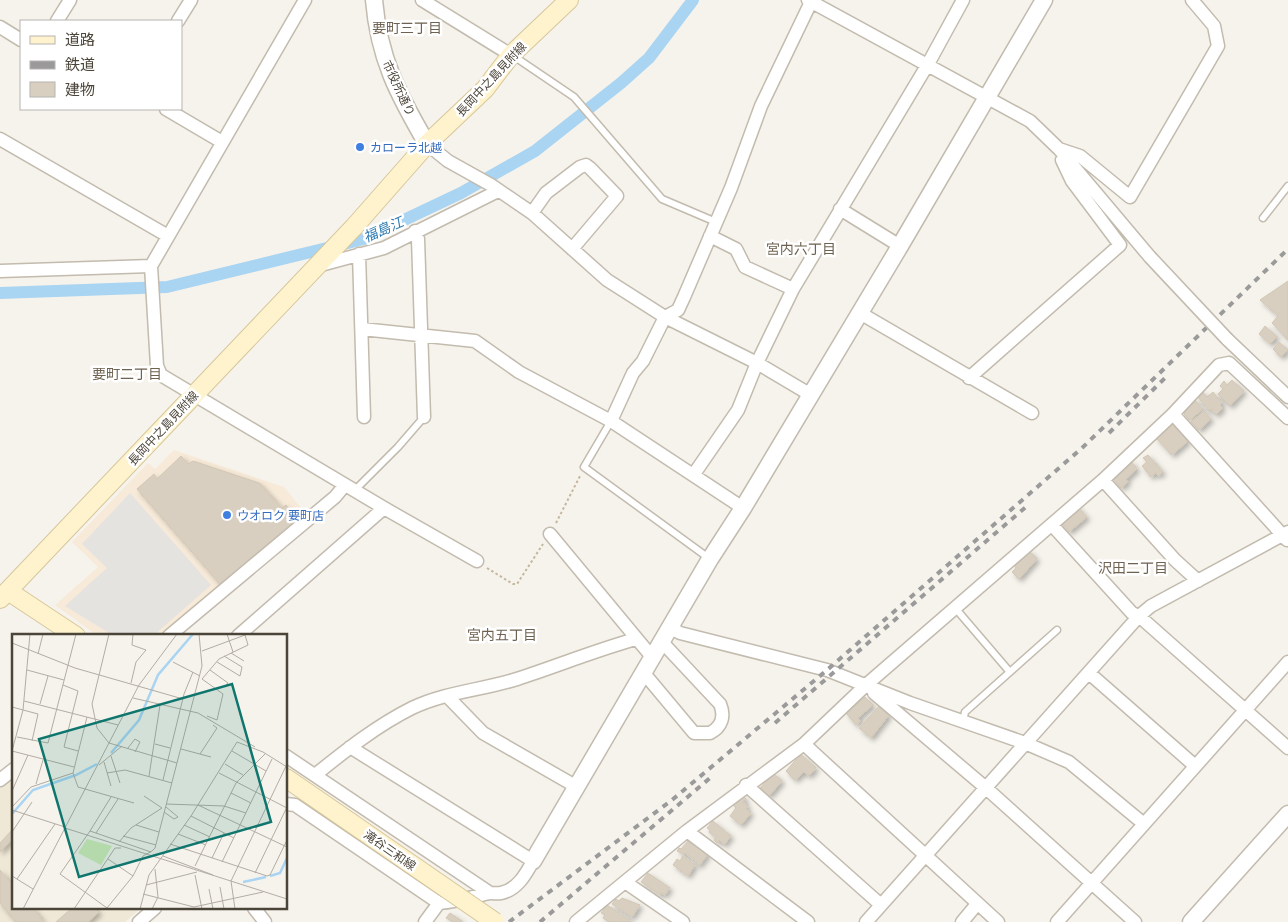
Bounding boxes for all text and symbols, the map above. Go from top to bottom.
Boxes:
district label: 要町三丁目 [372,18,442,37]
legend [20,20,182,110]
text: 道路 [65,29,95,49]
street label: 長岡中之島見附線 [452,38,530,120]
text: 鉄道 [65,54,95,74]
street label: 市役所通り [379,57,419,119]
text: 建物 [65,79,95,99]
place label: カローラ北越 [370,139,442,156]
marker: カローラ北越 [354,141,366,153]
water label: 福島江 [360,211,408,246]
district label: 宮内六丁目 [766,239,836,258]
district label: 要町二丁目 [92,364,162,383]
street label: 長岡中之島見附線 [124,387,202,469]
place label: ウオロク 要町店 [237,507,324,524]
marker: ウオロク 要町店 [221,509,233,521]
district label: 沢田二丁目 [1098,558,1168,577]
district label: 宮内五丁目 [467,625,537,644]
inset map [12,634,288,910]
street label: 滝谷三和線 [361,826,419,874]

